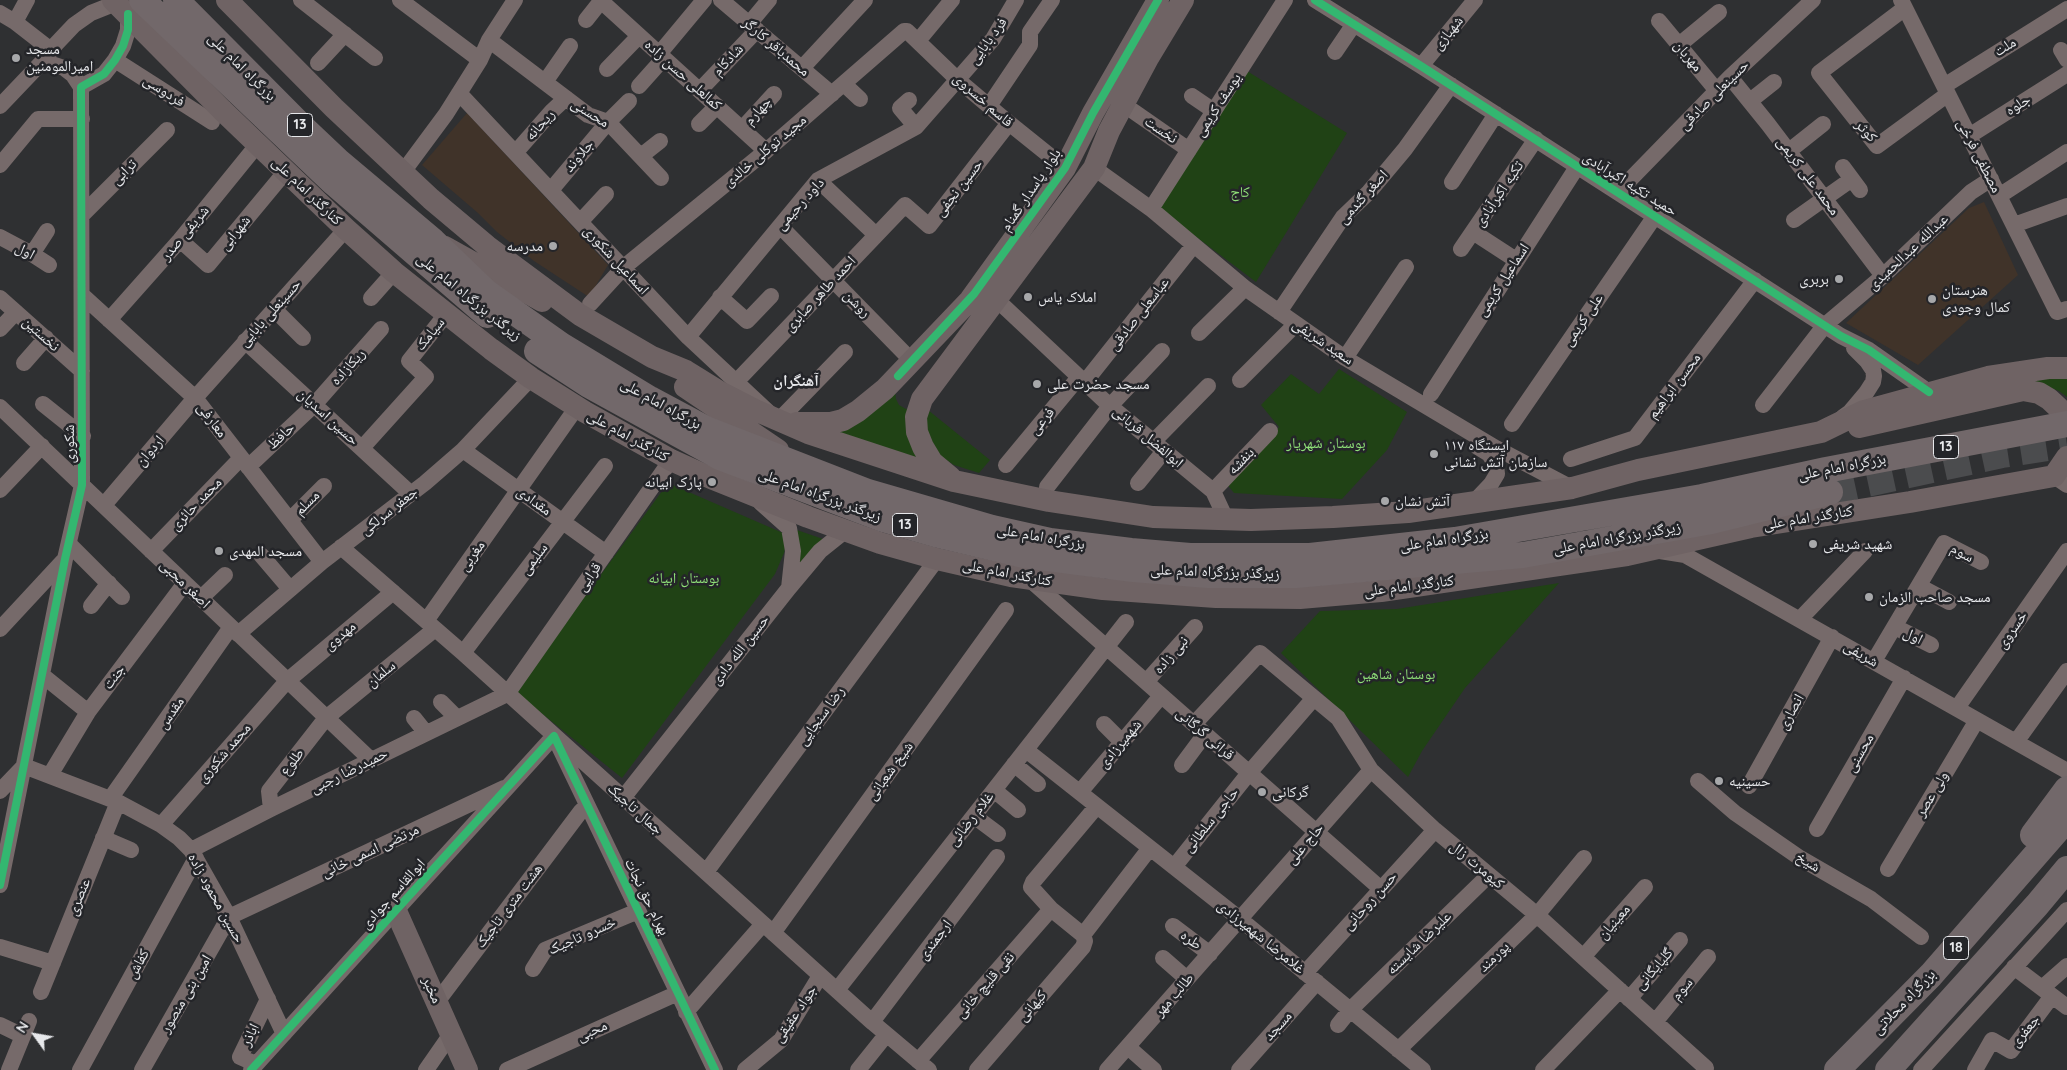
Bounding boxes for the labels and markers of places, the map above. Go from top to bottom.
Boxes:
place label: مسجد امیرالمومنین [26,40,93,75]
marker: مسجد امیرالمومنین [10,52,22,64]
place label: مدرسه [507,237,543,255]
marker: مدرسه [547,240,559,252]
place label: بربری [1799,270,1829,288]
marker: بربری [1833,273,1845,285]
place label: هنرستان کمال وجودی [1942,281,2010,316]
place label: املاک یاس [1038,288,1097,306]
marker: املاک یاس [1022,291,1034,303]
marker: هنرستان کمال وجودی [1926,293,1938,305]
place label: مسجد حضرت علی [1047,375,1149,393]
marker: مسجد حضرت علی [1031,378,1043,390]
place label: ایستگاه ۱۱۷ سازمان آتش نشانی [1444,436,1547,471]
marker: ایستگاه ۱۱۷ سازمان آتش نشانی [1428,448,1440,460]
place label: پارک ابیانه [645,473,702,491]
marker: پارک ابیانه [706,476,718,488]
place label: آتش نشان [1395,492,1450,510]
marker: آتش نشان [1379,495,1391,507]
place label: شهید شریفی [1823,535,1892,553]
marker: شهید شریفی [1807,538,1819,550]
place label: مسجد المهدی [229,542,302,560]
marker: مسجد المهدی [213,545,225,557]
place label: مسجد صاحب الزمان [1879,588,1991,606]
marker: مسجد صاحب الزمان [1863,591,1875,603]
place label: حسینیه [1729,772,1770,790]
marker: حسینیه [1713,775,1725,787]
place label: گرکانی [1272,783,1309,801]
marker: گرکانی [1256,786,1268,798]

